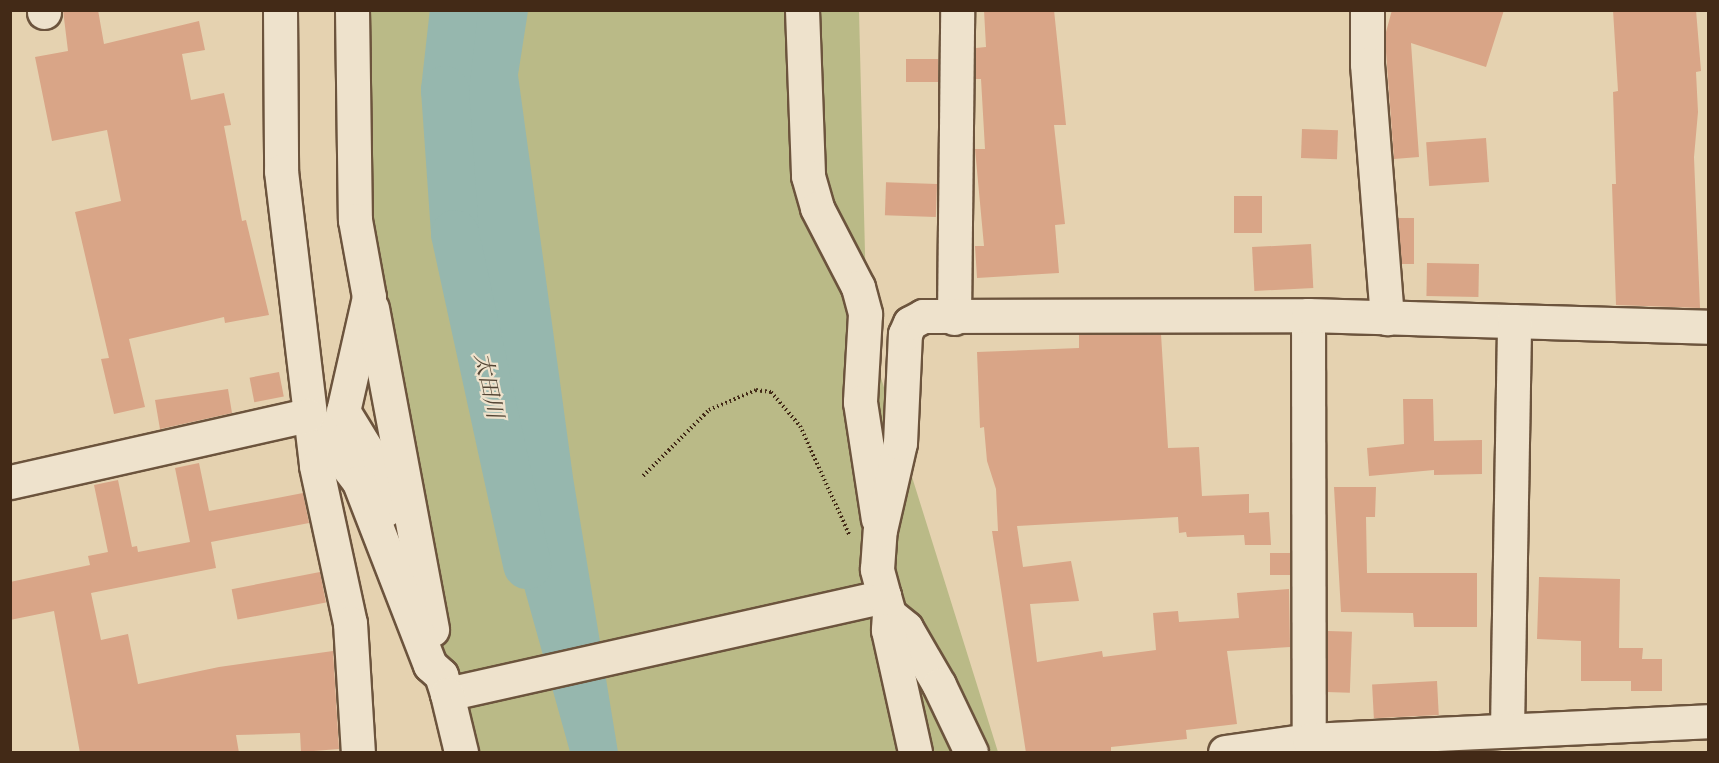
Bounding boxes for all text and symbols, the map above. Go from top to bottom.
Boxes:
water label: 太田川 [467,351,507,421]

